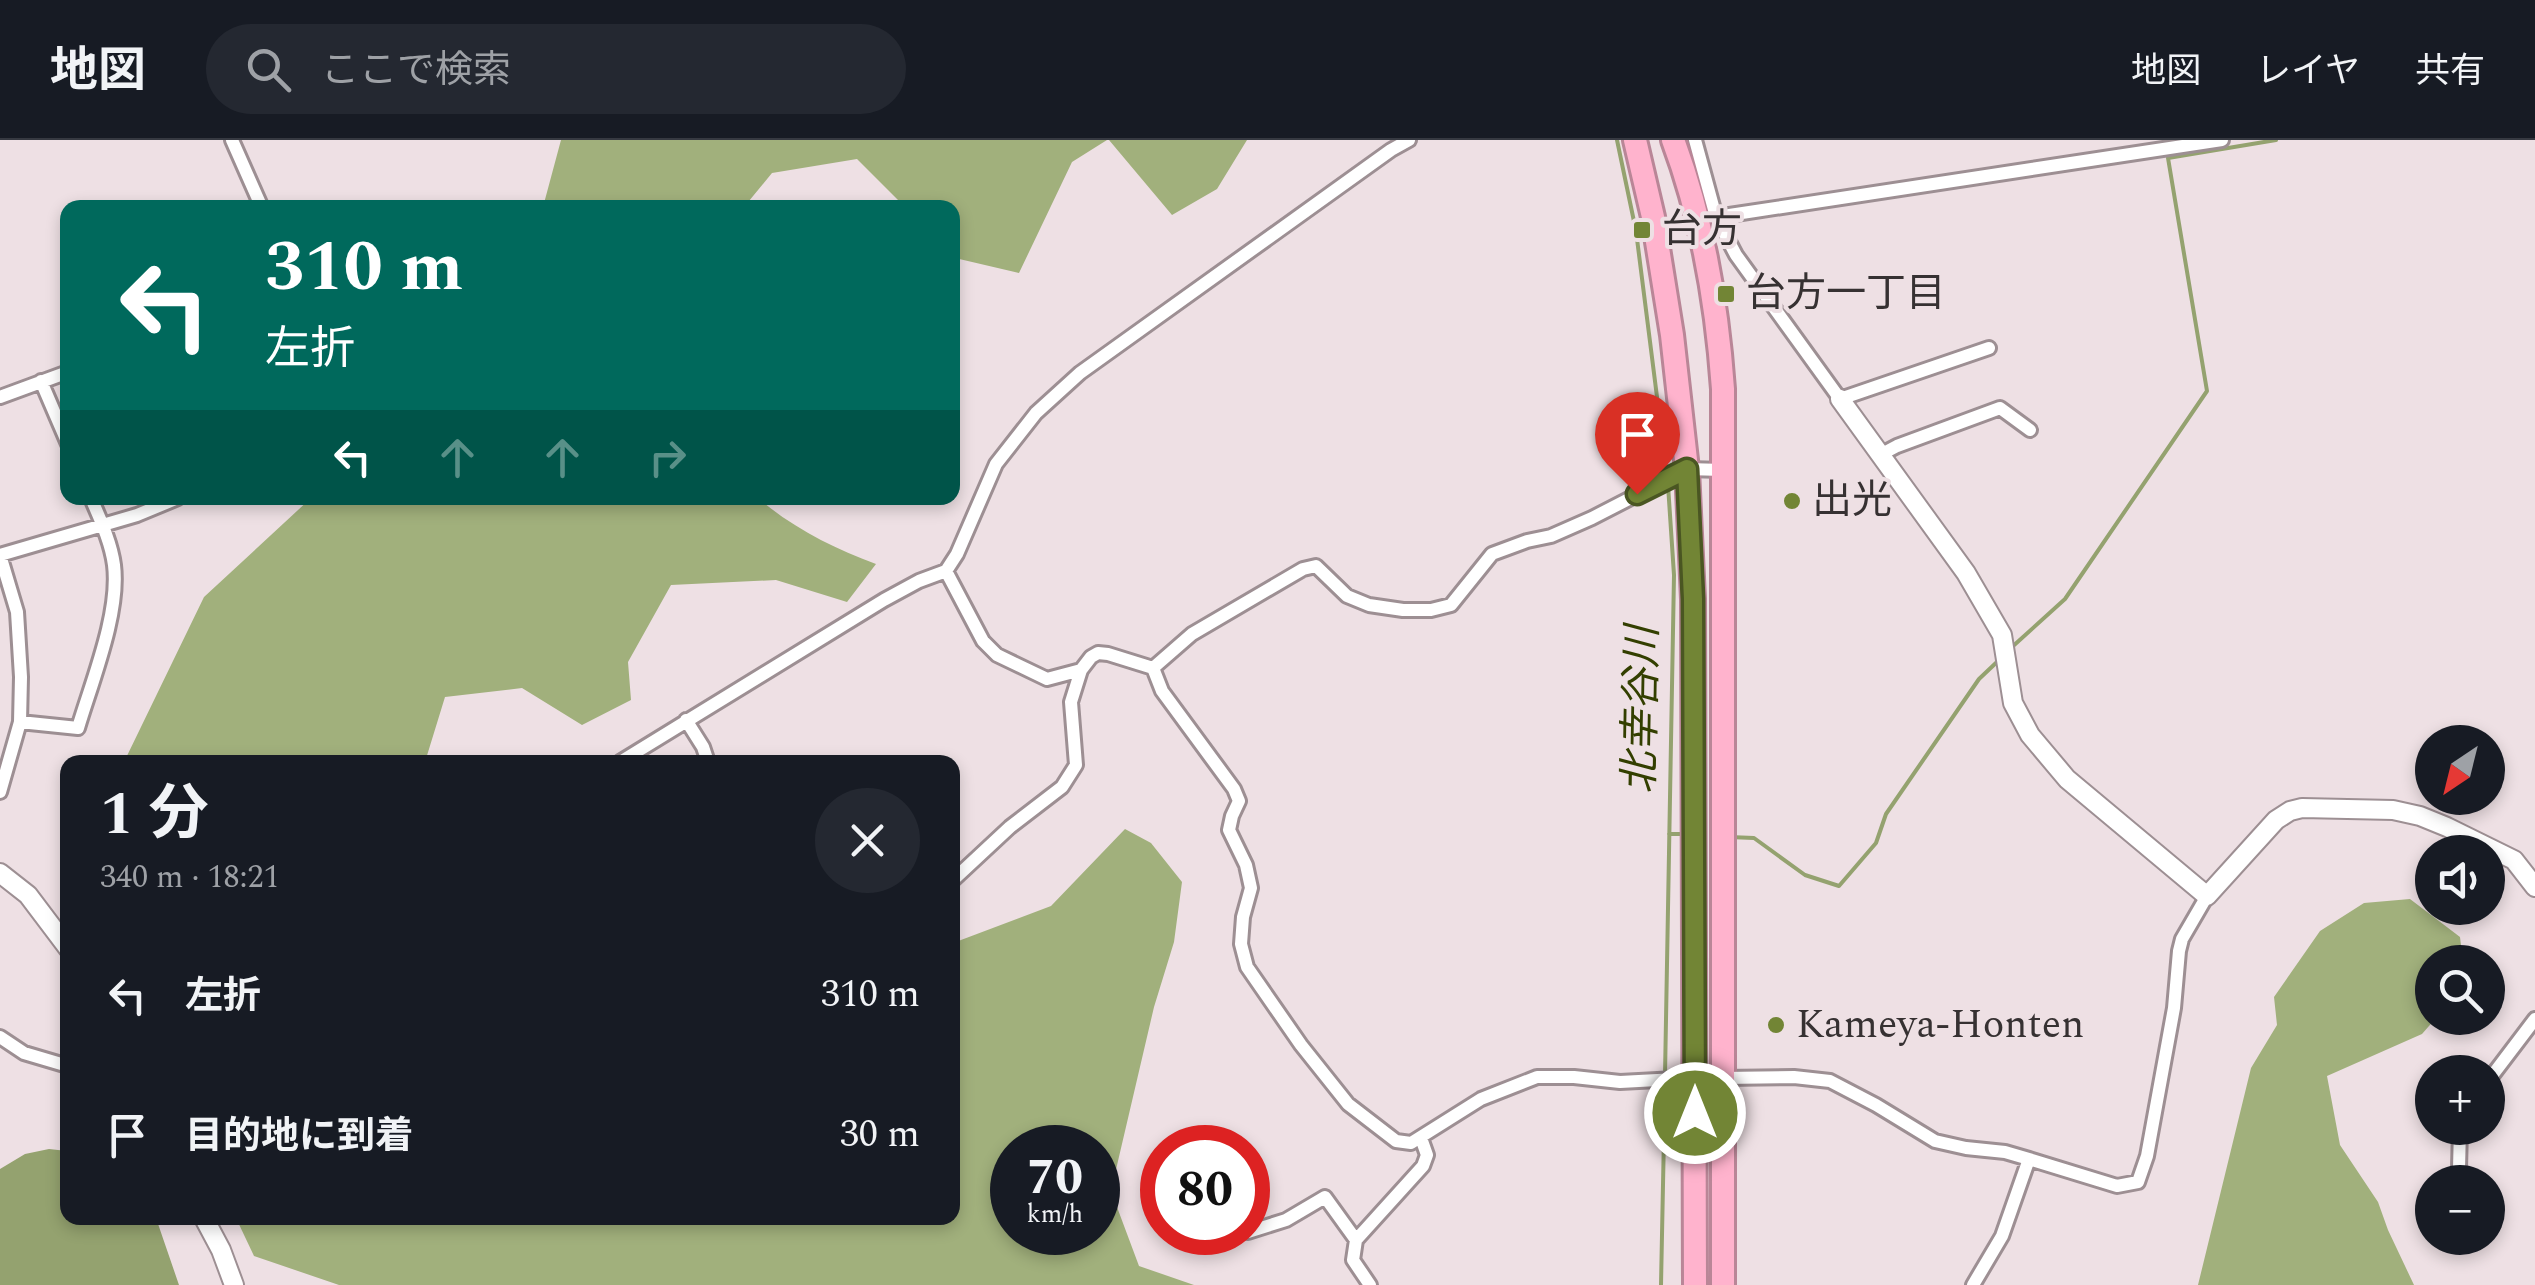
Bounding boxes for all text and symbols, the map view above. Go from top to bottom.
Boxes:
search box [206,24,906,114]
text: 地図 [50,35,146,108]
icon: search [241,42,296,97]
text: ここで検索 [321,42,511,100]
text: 地図 [2131,45,2201,98]
text: レイヤ [2256,45,2360,98]
text: 共有 [2415,45,2485,98]
place label: 台方 [1662,200,1742,261]
text: 310 m [265,215,463,321]
marker: 台方 [1631,219,1653,241]
icon: left [100,240,230,370]
place label: 台方一丁目 [1746,264,1946,325]
marker: 台方一丁目 [1715,283,1737,305]
text: 左折 [265,315,355,384]
pin [1595,392,1680,495]
icon: arrive [1610,407,1665,462]
icon: left [325,430,380,485]
icon: ahead [430,430,485,485]
icon: ahead [535,430,590,485]
icon: right [640,430,695,485]
place label: 出光 [1812,471,1892,532]
marker: 出光 [1781,490,1803,512]
water label: 北幸谷川 [1609,621,1675,795]
north arrow [2415,725,2505,815]
map controls [2415,725,2505,1255]
text: 1 分 [100,769,209,861]
button: close [815,788,920,893]
button: sound [2415,835,2505,925]
text: 340 m · 18:21 [100,853,280,902]
button: search [2415,945,2505,1035]
text: 310 m [821,966,920,1024]
icon: left [100,968,155,1023]
text: 左折 [185,968,261,1026]
place label: Kameya-Honten [1796,995,2084,1056]
marker: Kameya-Honten [1765,1014,1787,1036]
button: + [2415,1055,2505,1145]
position arrow [1643,1061,1747,1165]
text: 30 m [840,1106,920,1164]
icon: arrive [100,1108,155,1163]
text: 目的地に到着 [185,1108,413,1166]
speed limit sign: 80 [1140,1125,1270,1255]
text: 70 [1027,1140,1083,1216]
button: − [2415,1165,2505,1255]
text: km/h [1027,1196,1083,1234]

